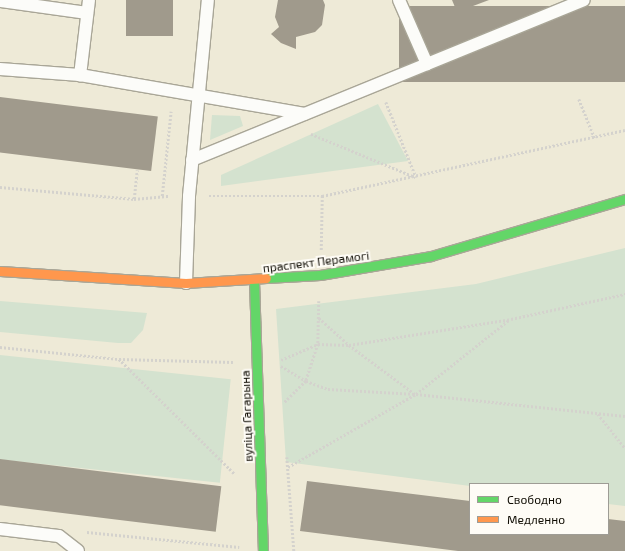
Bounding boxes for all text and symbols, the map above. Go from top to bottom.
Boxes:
street label: праспект Перамогі [262,248,370,276]
street label: вуліца Гагарына [238,370,256,462]
legend [469,483,609,535]
text: Свободно [507,492,562,506]
text: Медленно [507,512,565,526]

